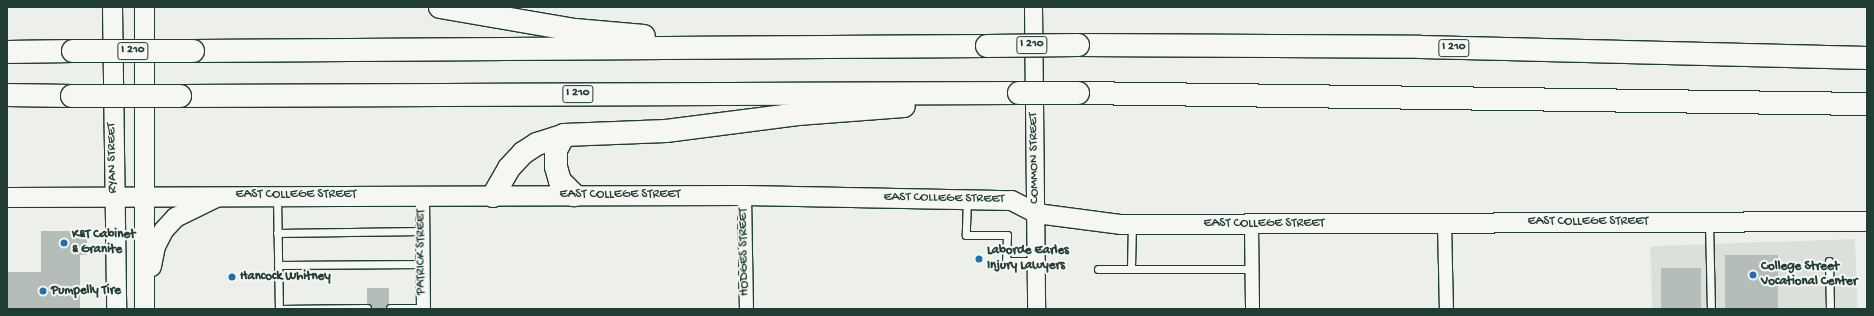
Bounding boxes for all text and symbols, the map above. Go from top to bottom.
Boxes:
road number: I 210 [1016,35,1048,55]
road number: I 210 [1438,38,1470,58]
road number: I 210 [117,41,149,61]
road number: I 210 [562,84,594,104]
street label: COMMON STREET [1026,112,1044,204]
street label: RYAN STREET [105,122,121,194]
street label: EAST COLLEGE STREET [236,187,356,203]
street label: EAST COLLEGE STREET [560,187,680,203]
street label: EAST COLLEGE STREET [883,190,1005,208]
street label: HODGES STREET [736,208,754,296]
street label: PATRICK STREET [414,209,430,295]
street label: EAST COLLEGE STREET [1528,214,1648,230]
street label: EAST COLLEGE STREET [1204,216,1324,232]
place label: K&T Cabinet & Granite [72,228,135,259]
marker: K&T Cabinet & Granite [59,238,69,248]
place label: Laborde Earles Injury Lawyers [987,244,1069,275]
marker: Laborde Earles Injury Lawyers [974,254,984,264]
place label: College Street Vocational Center [1761,260,1857,291]
place label: Hancock Whitney [240,269,331,285]
marker: College Street Vocational Center [1748,270,1758,280]
marker: Hancock Whitney [227,272,237,282]
place label: Pumpelly Tire [51,283,121,299]
marker: Pumpelly Tire [38,286,48,296]

